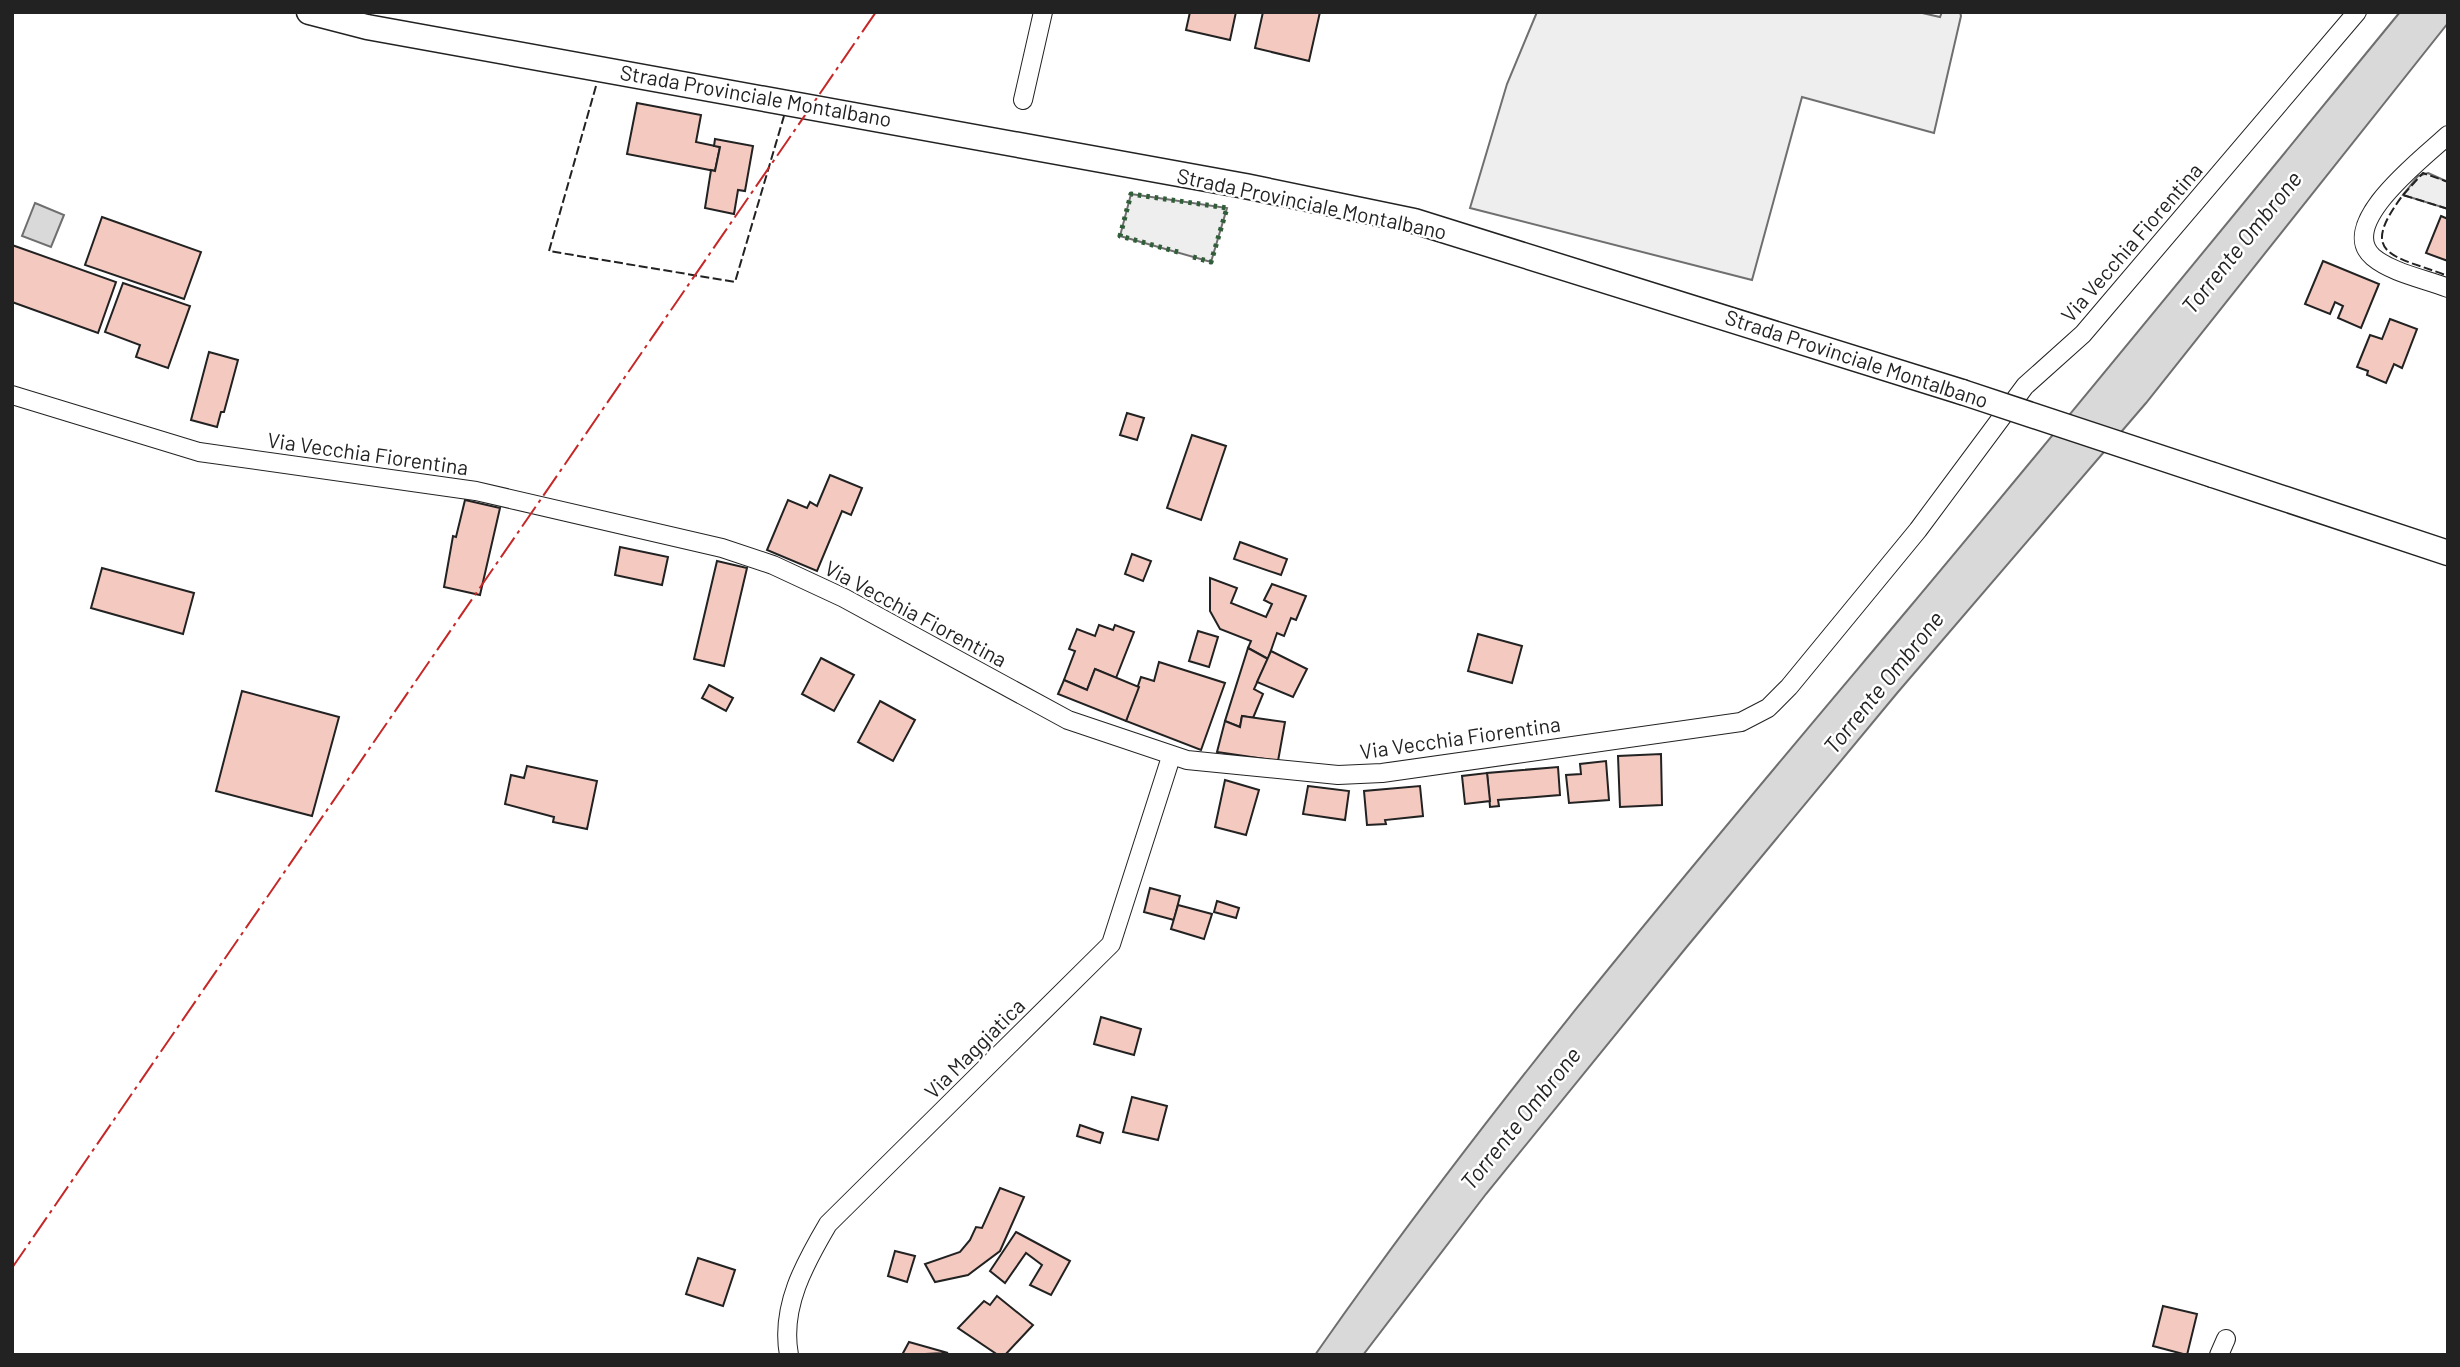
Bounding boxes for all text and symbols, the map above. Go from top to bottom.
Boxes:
street label: Strada Provinciale Montalbano [618,59,894,131]
street label: Via Vecchia Fiorentina [2055,157,2207,327]
street label: Strada Provinciale Montalbano [1175,162,1449,244]
water label: Torrente Ombrone [2175,165,2307,319]
street label: Strada Provinciale Montalbano [1722,304,1992,412]
street label: Via Vecchia Fiorentina [266,427,470,479]
street label: Via Vecchia Fiorentina [821,554,1011,672]
water label: Torrente Ombrone [1817,605,1949,759]
street label: Via Vecchia Fiorentina [1358,711,1562,763]
street label: Via Maggiatica [919,993,1029,1103]
water label: Torrente Ombrone [1454,1041,1586,1195]

